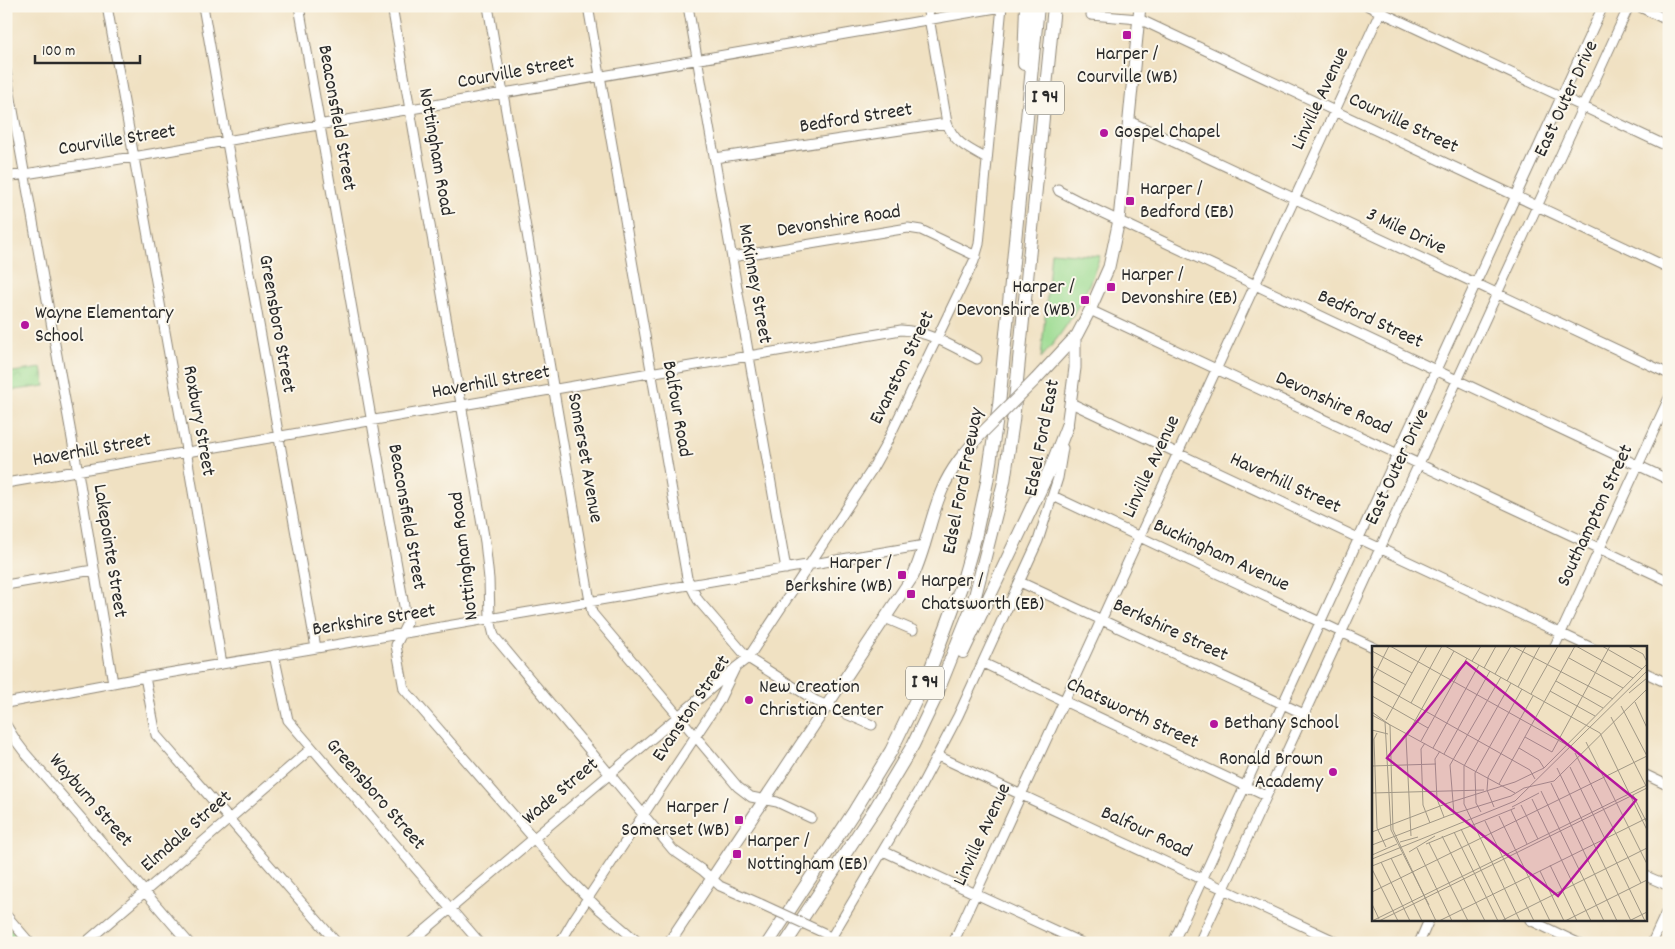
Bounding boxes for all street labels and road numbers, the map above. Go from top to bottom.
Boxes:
street label: East Outer Drive [1528,36,1606,162]
street label: Beaconsfield Street [309,43,363,193]
street label: Linville Avenue [1285,43,1357,155]
street label: Courville Street [455,49,577,97]
road number: I 94 [1026,82,1064,115]
street label: Nottingham Road [410,86,460,218]
street label: Courville Street [1343,86,1463,162]
street label: Bedford Street [798,96,914,142]
street label: Courville Street [56,118,178,164]
street label: Devonshire Road [775,198,903,246]
street label: 3 Mile Drive [1361,201,1451,263]
street label: McKinney Street [730,222,778,346]
street label: Greensboro Street [250,253,302,395]
street label: Bedford Street [1313,283,1427,357]
street label: Evanston Street [863,307,943,429]
street label: Haverhill Street [430,359,552,407]
street label: Balfour Road [654,359,698,459]
street label: Roxbury Street [174,363,222,479]
street label: Devonshire Road [1270,365,1396,443]
street label: Edsel Ford East [1018,377,1068,499]
street label: Somerset Avenue [559,391,609,525]
street label: East Outer Drive [1359,404,1437,530]
street label: Edsel Ford Freeway [936,405,992,557]
street label: Linville Avenue [1116,411,1188,523]
street label: Haverhill Street [31,427,153,475]
street label: Southampton Street [1551,440,1641,592]
street label: Beaconsfield Street [379,442,433,592]
street label: Haverhill Street [1225,446,1345,522]
street label: Lakepointe Street [85,482,133,620]
street label: Nottingham Road [443,490,487,622]
street label: Buckingham Avenue [1148,512,1294,600]
street label: Berkshire Street [1108,592,1232,670]
street label: Berkshire Street [310,597,438,645]
street label: Evanston Street [646,650,738,768]
road number: I 94 [906,666,944,700]
street label: Chatsworth Street [1061,671,1203,757]
street label: Greensboro Street [319,733,431,857]
street label: Wayburn Street [41,748,139,854]
street label: Wade Street [517,752,605,832]
street label: Linville Avenue [947,779,1019,891]
street label: Elmdale Street [135,784,239,880]
street label: Balfour Road [1096,800,1196,866]

